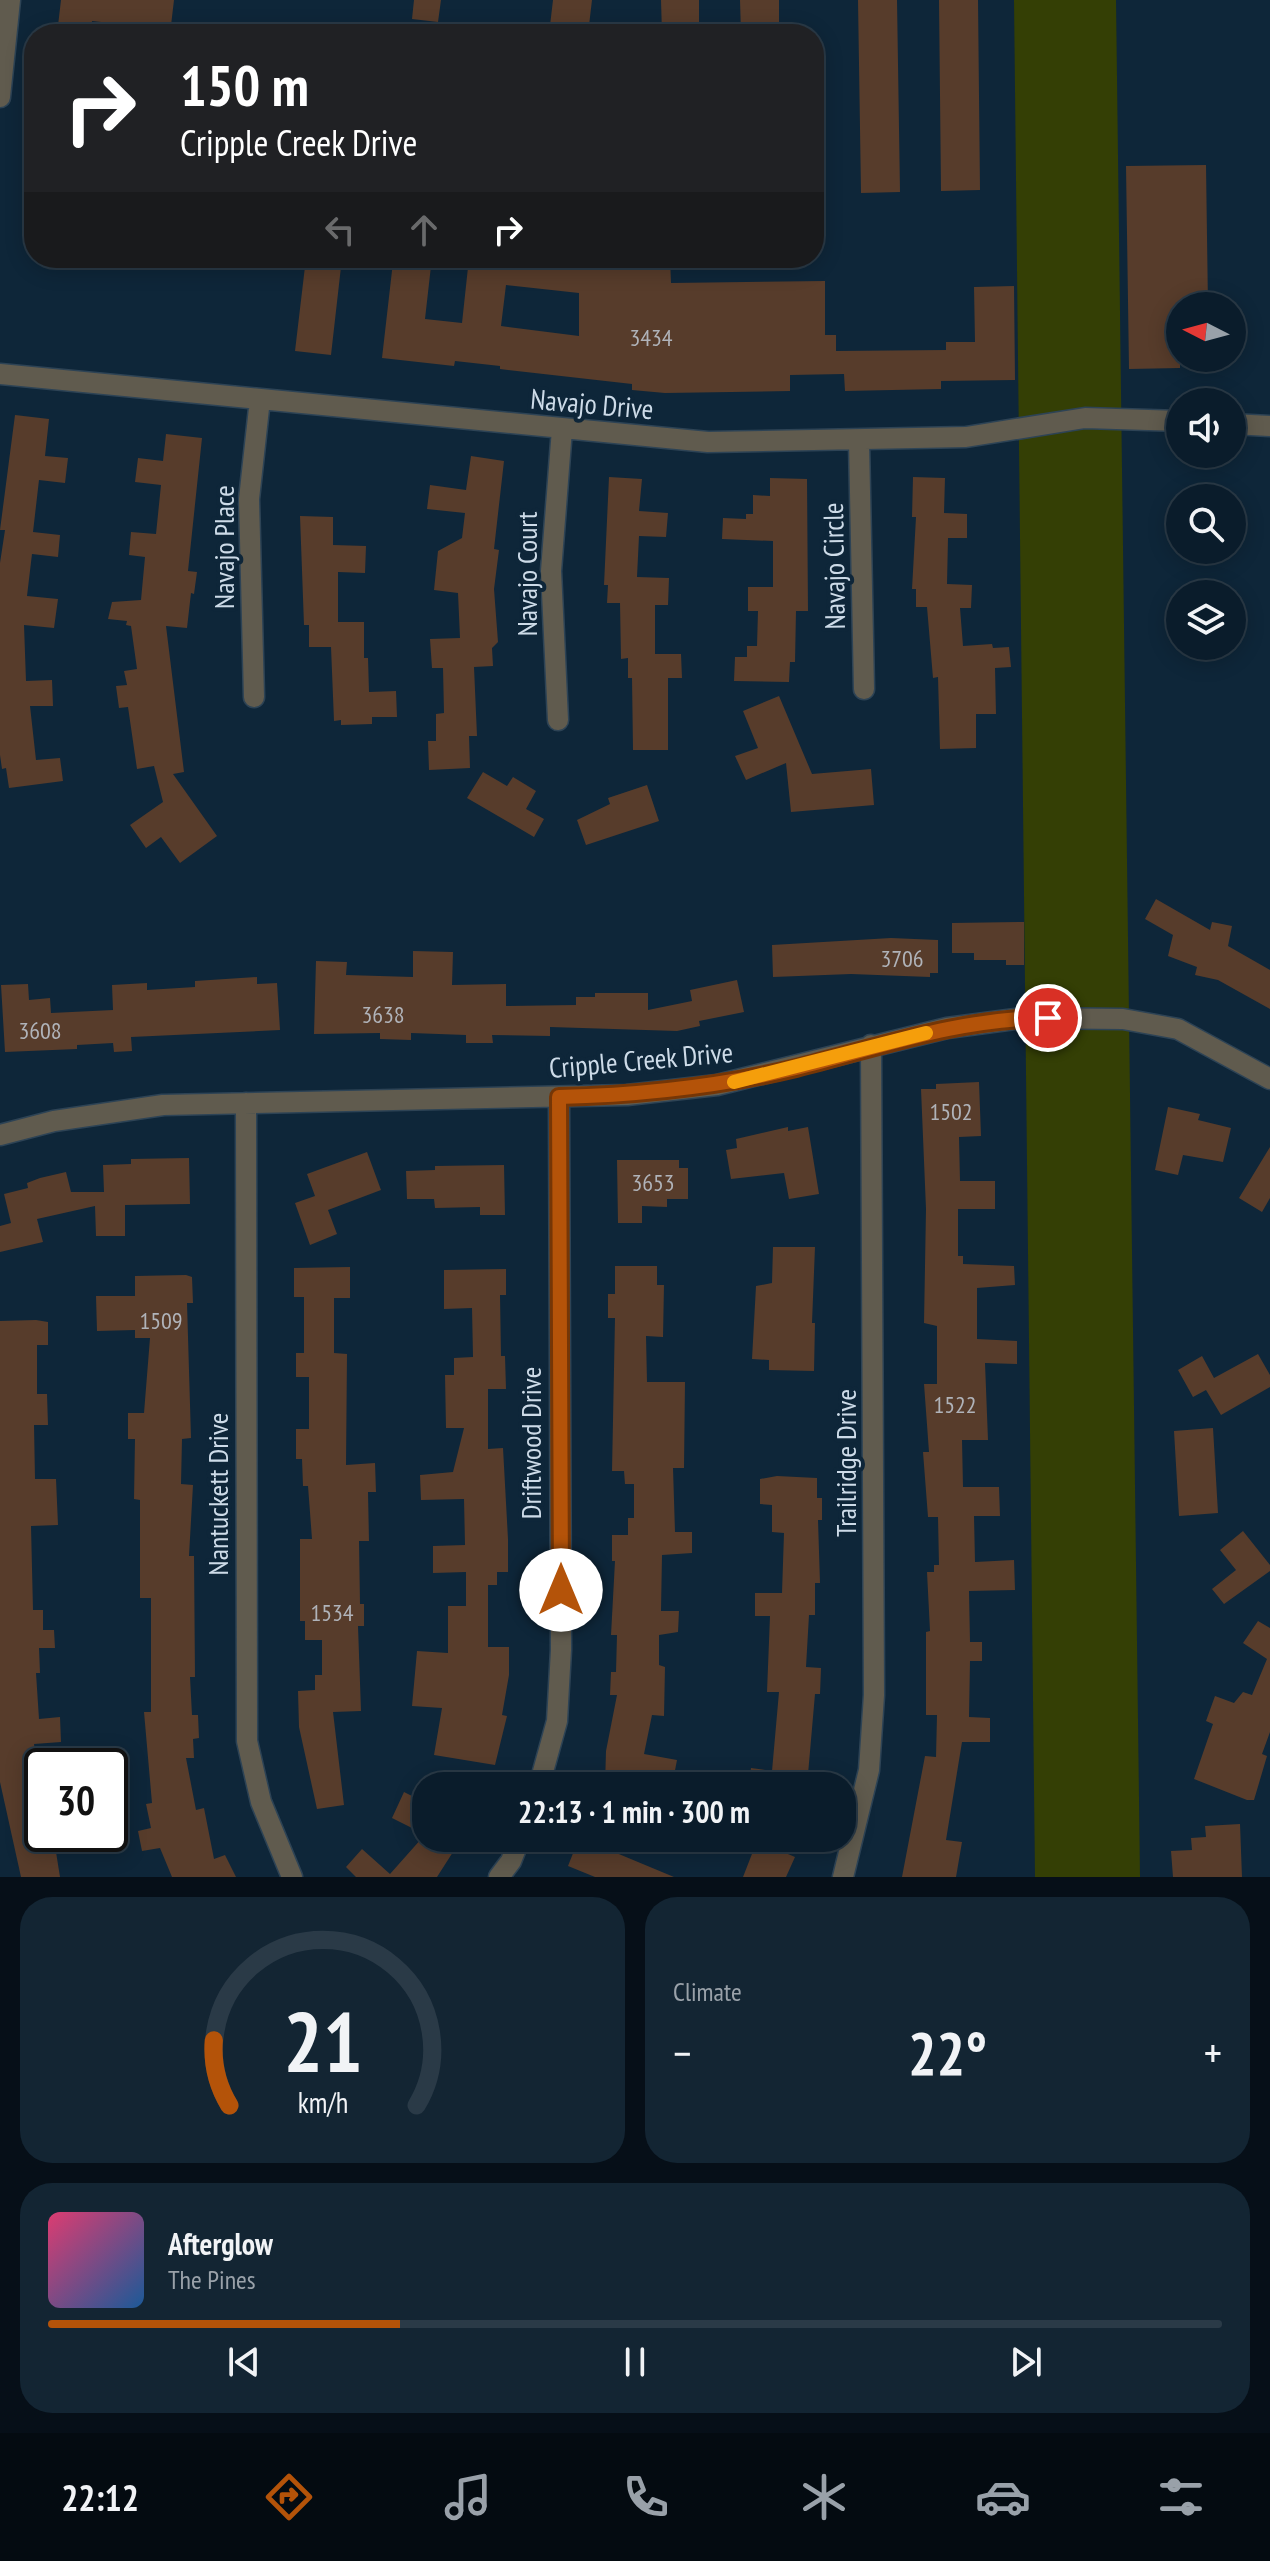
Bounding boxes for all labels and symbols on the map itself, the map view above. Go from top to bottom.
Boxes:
north arrow [1166,292,1246,372]
house number: 3434 [629,322,673,353]
street label: Navajo Drive [529,380,655,427]
street label: Navajo Place [205,485,242,609]
street label: Navajo Circle [814,502,853,630]
street label: Navajo Court [508,511,545,636]
house number: 3706 [880,943,924,974]
pin [1014,984,1082,1052]
house number: 3638 [361,999,405,1030]
house number: 3608 [18,1015,62,1046]
street label: Cripple Creek Drive [547,1033,735,1086]
house number: 1502 [929,1096,973,1127]
house number: 3653 [631,1167,675,1198]
house number: 1509 [139,1305,183,1336]
street label: Driftwood Drive [512,1367,549,1519]
street label: Trailridge Drive [827,1389,864,1537]
house number: 1522 [933,1389,977,1420]
street label: Nantuckett Drive [199,1413,236,1575]
position arrow [519,1548,603,1632]
house number: 1534 [310,1597,354,1628]
speed limit sign: 30 [24,1748,128,1852]

